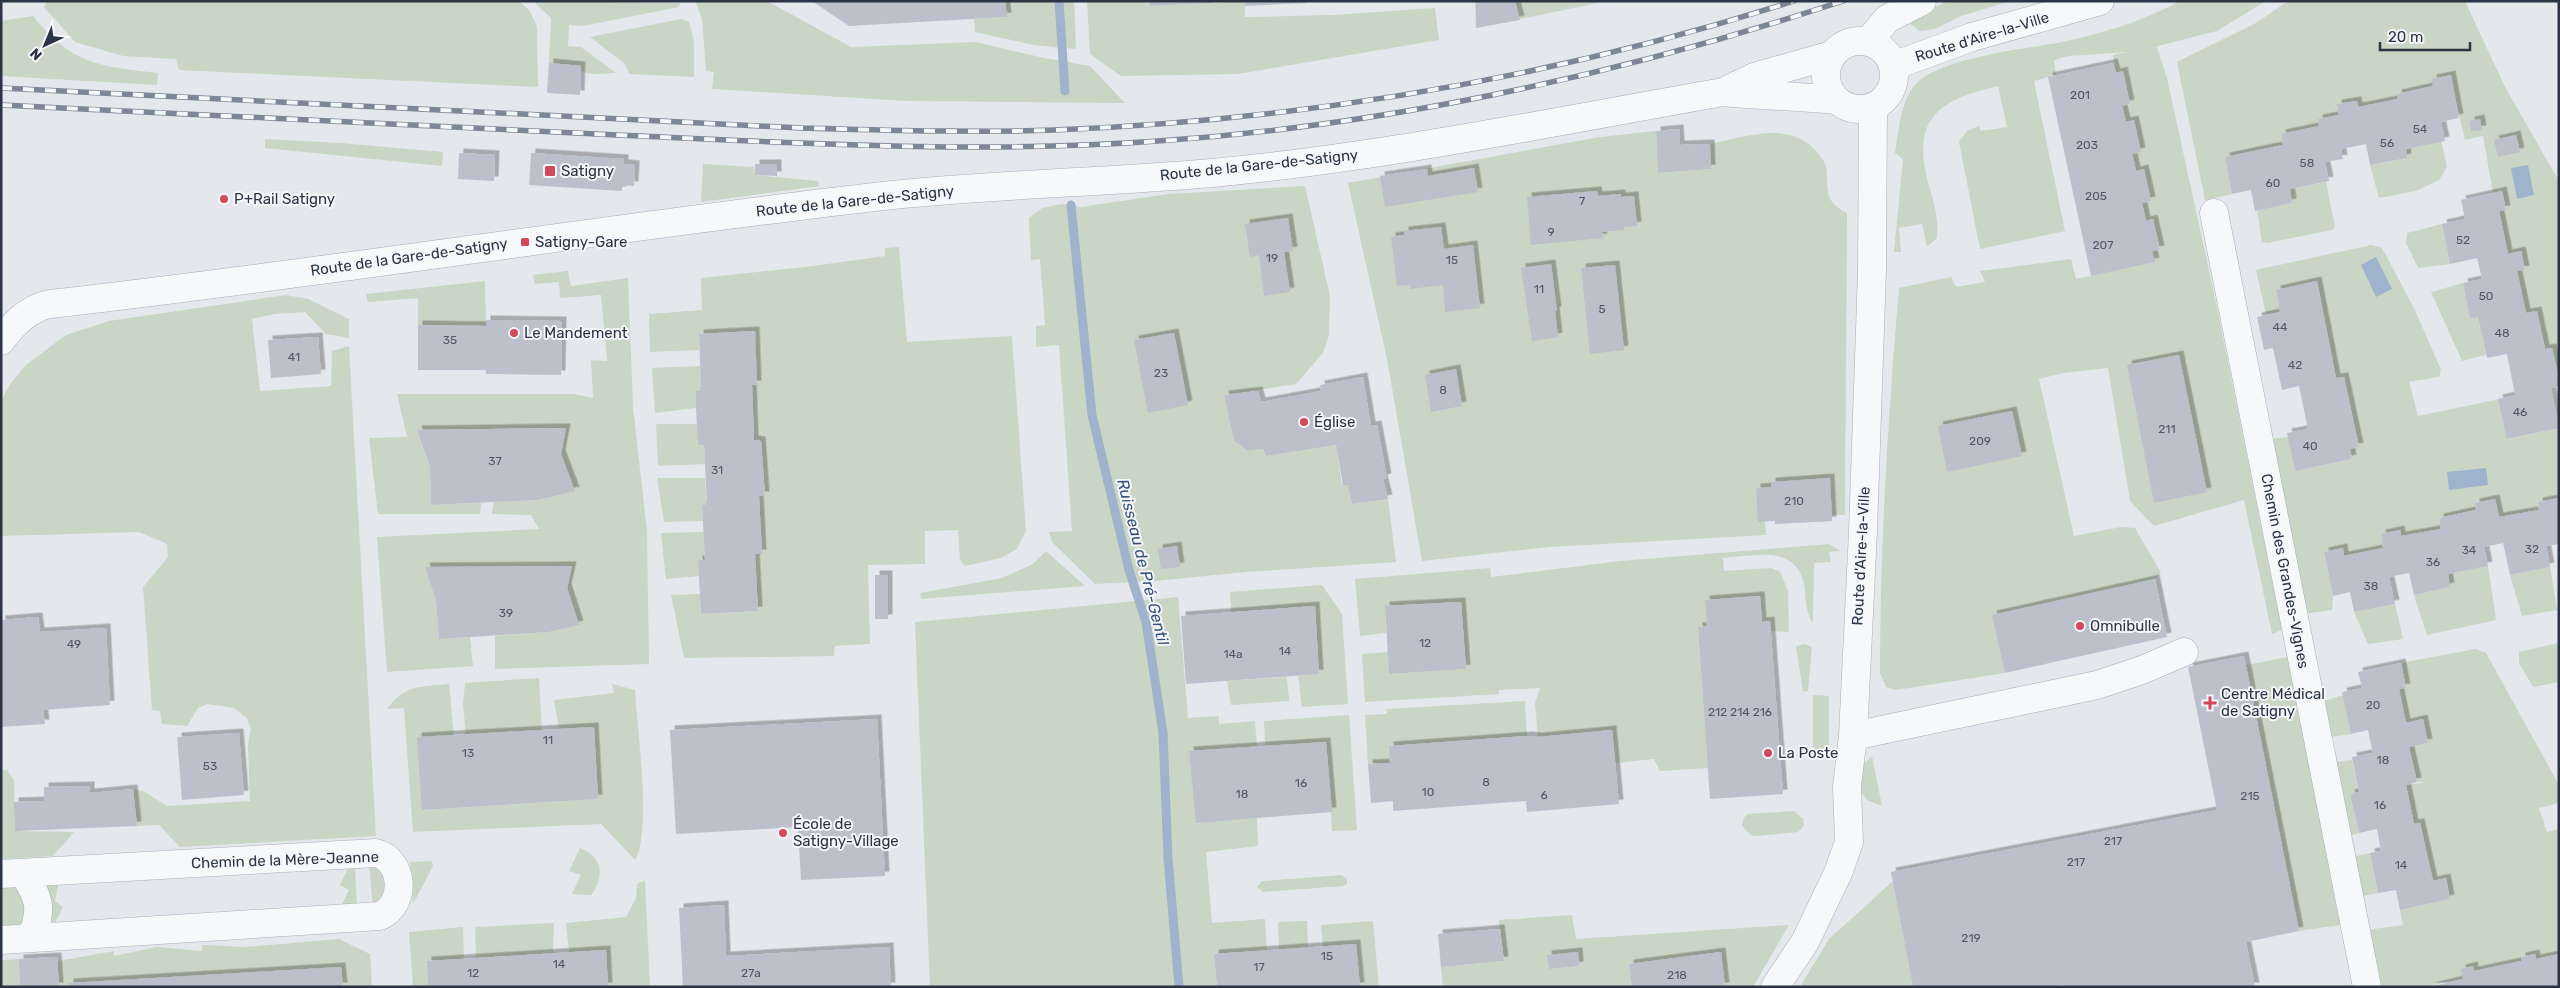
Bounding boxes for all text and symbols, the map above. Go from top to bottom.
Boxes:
street label: Route d'Aire-la-Ville [1913,8,2051,66]
north arrow [20,20,70,70]
scale bar [2380,20,2470,52]
text: 20 m [2388,28,2423,46]
text: N [27,44,46,64]
house number: 201 [2070,88,2090,102]
house number: 54 [2413,122,2428,136]
house number: 56 [2380,136,2394,150]
house number: 203 [2076,138,2098,152]
street label: Route de la Gare-de-Satigny [1159,146,1359,184]
house number: 58 [2300,156,2314,170]
place label: Satigny [561,162,614,180]
marker: Satigny [543,164,557,178]
house number: 60 [2266,176,2280,190]
street label: Route de la Gare-de-Satigny [755,182,955,220]
house number: 205 [2085,189,2107,203]
place label: P+Rail Satigny [234,190,335,208]
marker: P+Rail Satigny [218,193,230,205]
house number: 7 [1579,194,1585,208]
house number: 9 [1547,225,1555,239]
place label: Satigny-Gare [535,233,628,251]
house number: 52 [2456,233,2470,247]
street label: Route de la Gare-de-Satigny [309,234,509,280]
marker: Satigny-Gare [519,236,531,248]
house number: 207 [2093,238,2113,252]
house number: 19 [1266,251,1278,265]
house number: 15 [1446,253,1458,267]
house number: 11 [1534,282,1544,296]
house number: 50 [2479,289,2493,303]
house number: 5 [1598,302,1606,316]
house number: 44 [2273,320,2288,334]
place label: Le Mandement [524,324,628,342]
house number: 48 [2494,326,2510,340]
marker: Le Mandement [508,327,520,339]
house number: 35 [443,333,457,347]
house number: 41 [288,350,300,364]
house number: 42 [2288,358,2302,372]
house number: 23 [1154,366,1168,380]
house number: 8 [1439,383,1447,397]
house number: 46 [2513,405,2527,419]
place label: Église [1314,413,1355,431]
marker: Église [1298,416,1310,428]
house number: 211 [2158,422,2176,436]
house number: 209 [1969,434,1991,448]
house number: 40 [2302,439,2318,453]
house number: 37 [488,454,502,468]
house number: 31 [711,463,723,477]
street label: Chemin des Grandes-Vignes [2257,472,2313,670]
water label: Ruisseau de Pré-Gentil [1113,477,1173,648]
street label: Route d'Aire-la-Ville [1848,486,1874,626]
house number: 210 [1784,494,1804,508]
house number: 32 [2525,542,2539,556]
house number: 34 [2462,543,2477,557]
house number: 36 [2426,555,2440,569]
house number: 38 [2364,579,2378,593]
house number: 39 [499,606,513,620]
place label: Omnibulle [2090,617,2160,635]
marker: Omnibulle [2074,620,2086,632]
house number: 12 [1419,636,1431,650]
house number: 49 [67,637,81,651]
house number: 14 [1279,644,1292,658]
house number: 14a [1223,647,1243,661]
place label: Centre Médical de Satigny [2221,685,2325,720]
marker: Centre Médical de Satigny [2203,696,2217,710]
house number: 20 [2366,698,2380,712]
house number: 212 214 216 [1708,705,1772,719]
house number: 11 [543,733,553,747]
place label: La Poste [1778,744,1838,762]
house number: 13 [462,746,474,760]
marker: La Poste [1762,747,1774,759]
house number: 18 [2377,753,2389,767]
house number: 53 [203,759,217,773]
house number: 8 [1482,775,1490,789]
house number: 16 [1295,776,1307,790]
house number: 10 [1422,785,1434,799]
house number: 18 [1236,787,1248,801]
house number: 6 [1540,788,1548,802]
house number: 215 [2240,789,2260,803]
house number: 16 [2374,798,2386,812]
place label: École de Satigny-Village [793,815,899,850]
marker: École de Satigny-Village [777,827,789,839]
house number: 217 [2104,834,2122,848]
street label: Chemin de la Mère-Jeanne [191,848,379,872]
house number: 217 [2067,855,2085,869]
house number: 14 [2395,858,2408,872]
house number: 219 [1961,931,1981,945]
house number: 15 [1321,949,1333,963]
house number: 14 [553,957,566,971]
house number: 17 [1253,960,1265,974]
house number: 12 [467,966,479,980]
house number: 27a [741,966,761,980]
house number: 218 [1667,968,1687,982]

